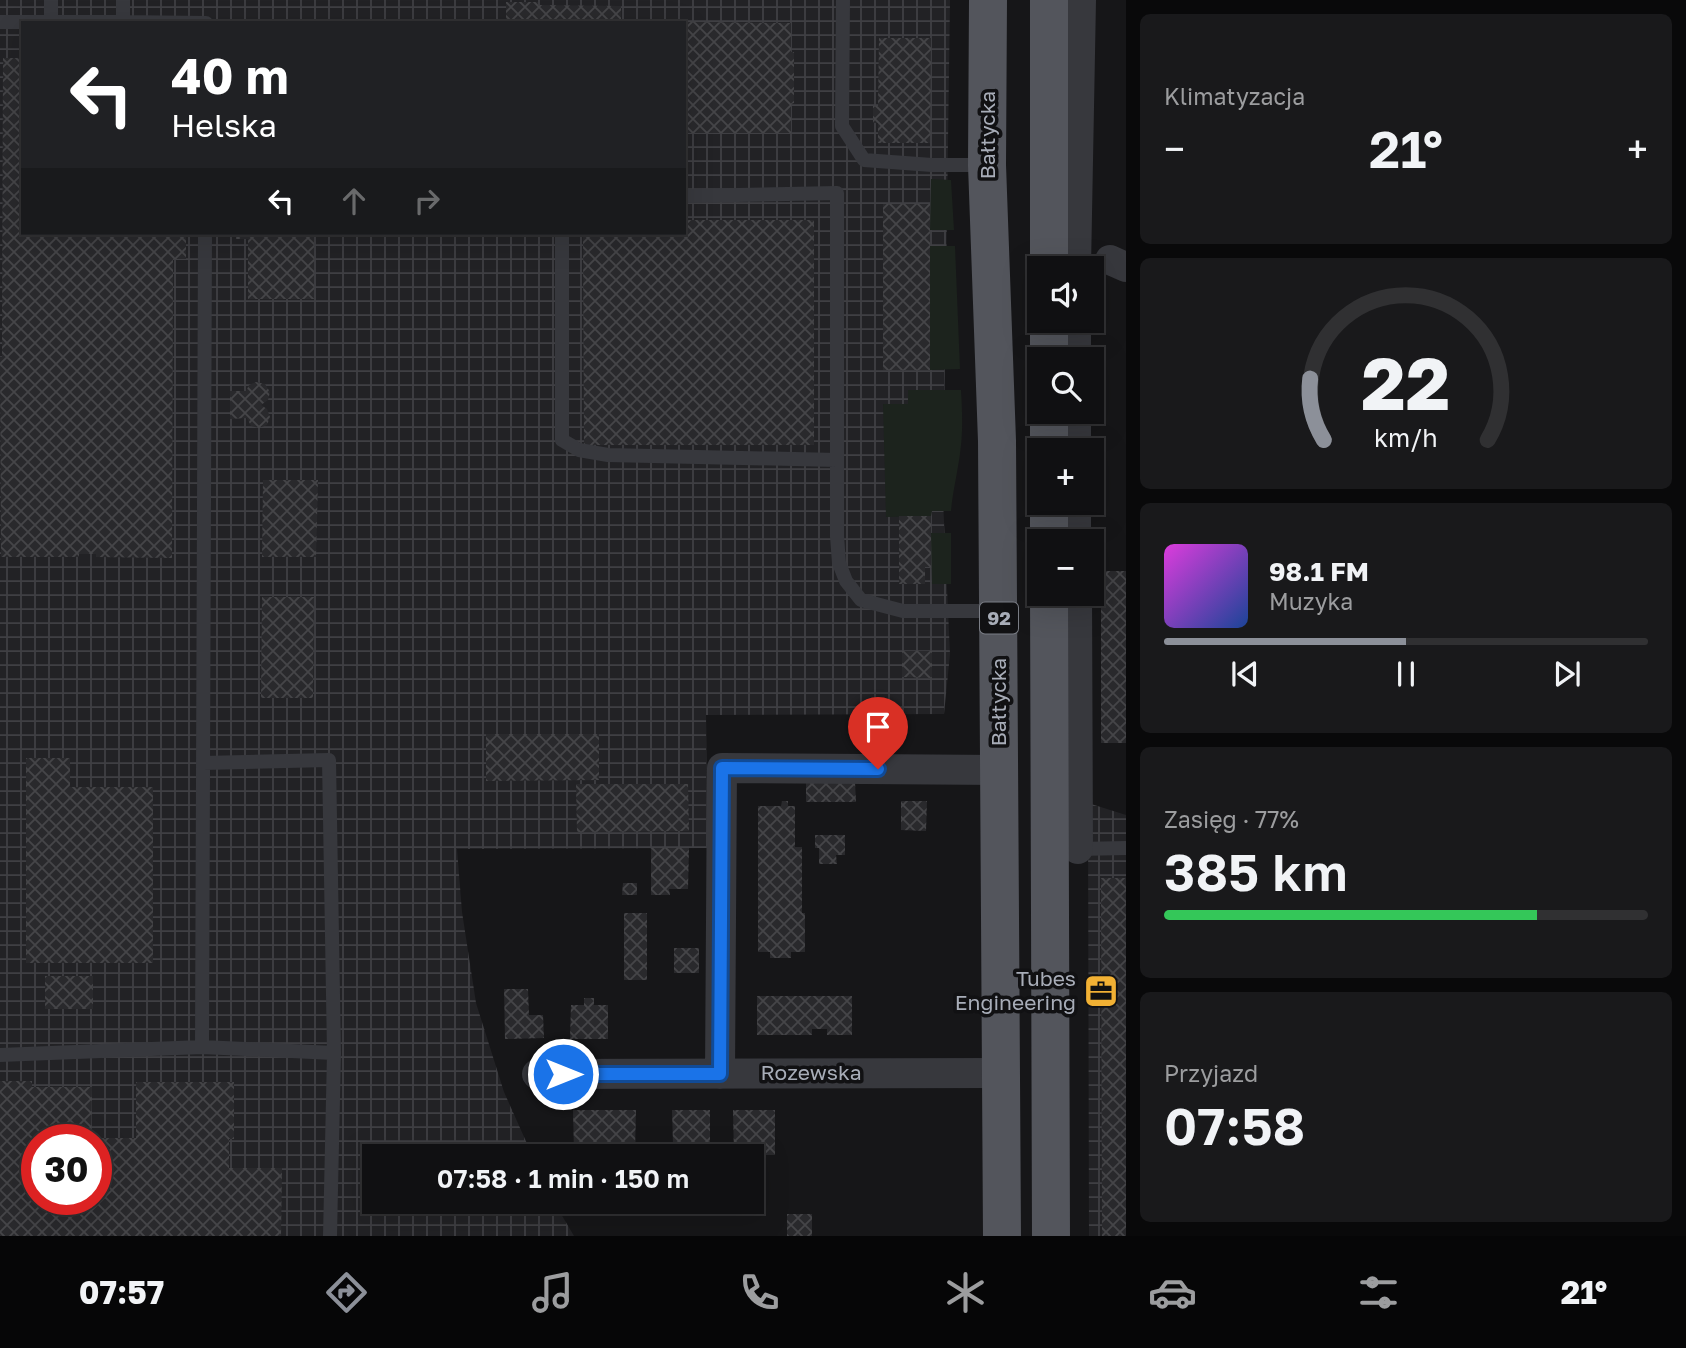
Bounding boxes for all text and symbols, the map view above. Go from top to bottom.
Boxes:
text: 40 m [171,46,289,105]
icon: left [56,49,147,140]
text: Klimatyzacja [1164,82,1305,110]
street label: Bałtycka [974,91,1000,179]
text: Helska [171,106,277,144]
text: 21° [1369,117,1443,179]
text: − [1164,126,1185,171]
text: + [1627,126,1648,171]
icon: left [262,182,300,220]
icon: ahead [335,182,373,220]
icon: right [408,182,446,220]
map controls [1027,256,1104,606]
button: sound [1027,256,1104,333]
text: 22 [1362,339,1450,426]
button: search [1027,347,1104,424]
text: km/h [1374,421,1438,452]
button: + [1027,438,1104,515]
button: − [1027,529,1104,606]
text: 98.1 FM [1269,556,1369,587]
text: Muzyka [1269,587,1353,615]
road number: 92 [980,603,1018,634]
icon: previous [1226,655,1264,693]
icon: pause [1387,655,1425,693]
icon: next [1548,655,1586,693]
street label: Bałtycka [985,658,1011,746]
pin [848,697,908,769]
icon: arrive [859,708,897,746]
text: Zasięg · 77% [1164,805,1299,833]
text: 385 km [1164,840,1348,902]
place label: Tubes Engineering [955,965,1076,1015]
office icon: Tubes Engineering [1082,972,1120,1010]
position arrow [526,1037,600,1111]
street label: Rozewska [760,1059,862,1085]
text: Przyjazd [1164,1059,1258,1087]
text: 07:58 [1164,1094,1305,1156]
speed limit sign: 30 [21,1124,112,1215]
text: 07:58 · 1 min · 150 m [437,1163,689,1194]
icon: directions [322,1268,371,1317]
icon: music [528,1268,577,1317]
icon: phone [735,1268,784,1317]
icon: climate [941,1268,990,1317]
icon: car [1148,1268,1197,1317]
icon: filters [1354,1268,1403,1317]
text: 07:57 [79,1273,164,1311]
text: 21° [1561,1273,1607,1311]

